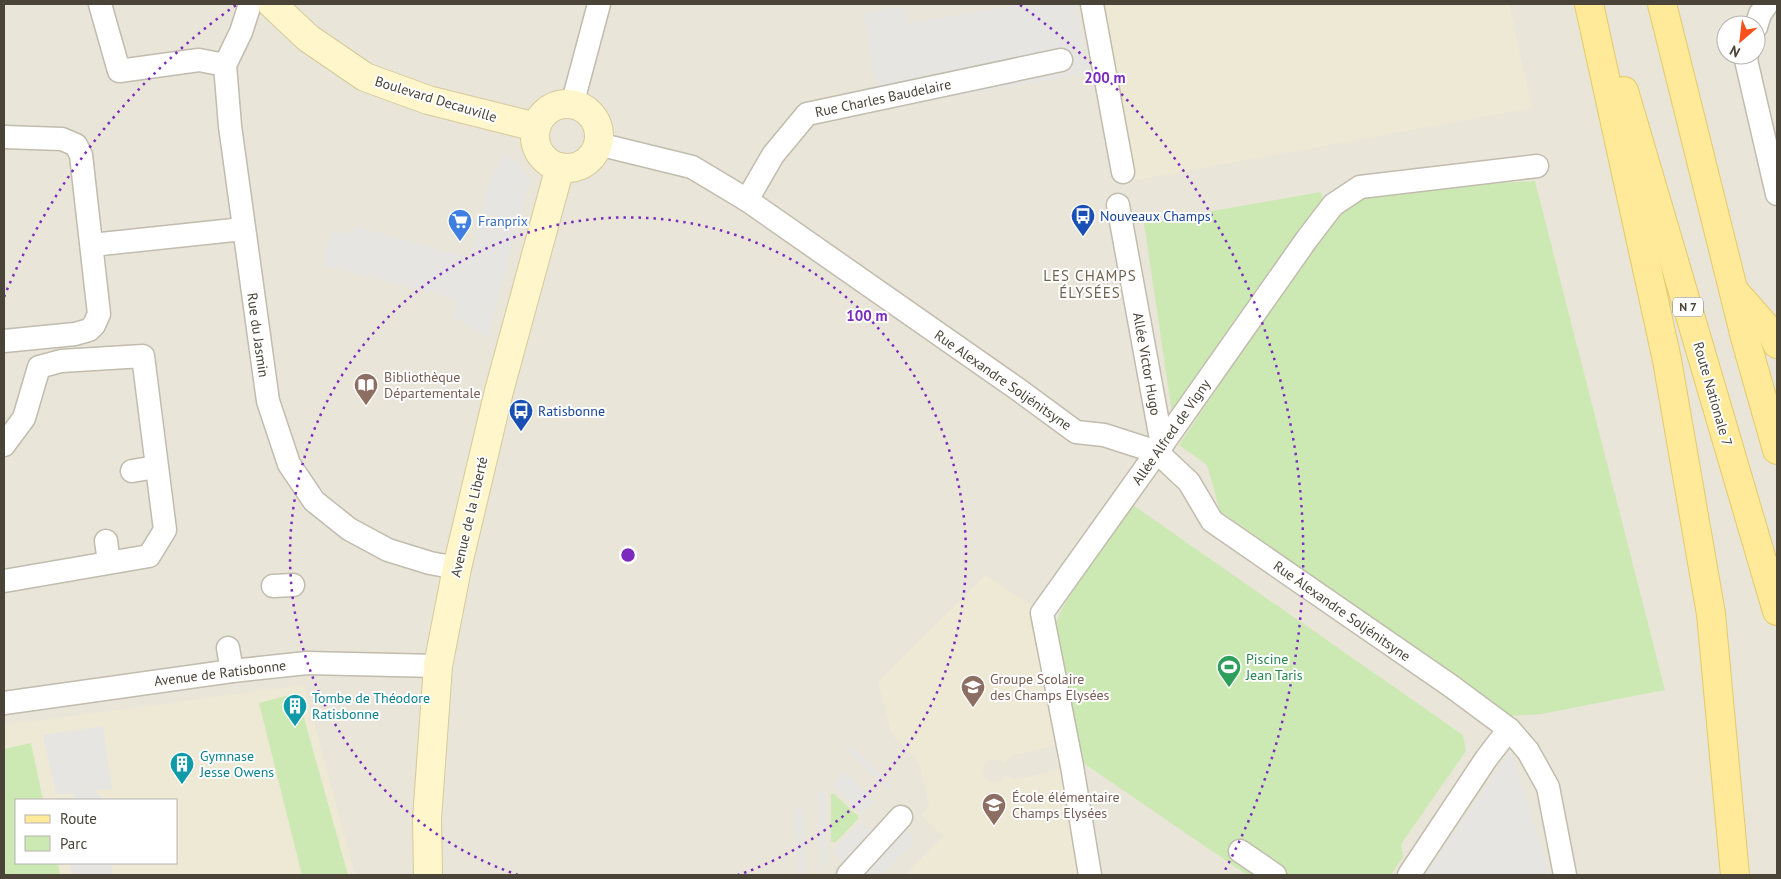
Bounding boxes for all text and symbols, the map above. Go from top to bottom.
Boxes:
north arrow [1716,15,1766,65]
text: N [1727,41,1743,62]
text: 200 m [1084,68,1126,87]
street label: Boulevard Decauville [373,72,499,126]
street label: Rue Charles Baudelaire [813,75,953,121]
bus stop icon: Nouveaux Champs [1070,203,1096,237]
place label: Nouveaux Champs [1100,207,1211,225]
supermarket icon: Franprix [447,208,473,242]
place label: Franprix [478,212,528,230]
district label: LES CHAMPS ÉLYSÉES [1043,266,1137,302]
street label: Rue du Jasmin [243,292,273,378]
road number: N 7 [1673,298,1703,316]
text: 100 m [846,306,888,325]
street label: Allée Victor Hugo [1129,311,1165,417]
street label: Rue Alexandre Soljénitsyne [931,326,1075,434]
street label: Route Nationale 7 [1690,340,1736,448]
place label: Bibliothèque Départementale [384,368,481,402]
library icon: Bibliothèque Départementale [353,372,379,406]
street label: Allée Alfred de Vigny [1128,375,1214,488]
bus stop icon: Ratisbonne [508,398,534,432]
place label: Ratisbonne [538,402,605,420]
street label: Avenue de la Liberté [446,455,492,579]
centre of rings [619,546,637,564]
street label: Rue Alexandre Soljénitsyne [1270,557,1414,665]
place label: Piscine Jean Taris [1245,650,1303,684]
sports icon: Piscine Jean Taris [1216,654,1242,688]
street label: Avenue de Ratisbonne [153,656,287,690]
place label: Groupe Scolaire des Champs Elysées [990,670,1110,704]
school or university icon: Groupe Scolaire des Champs Elysées [960,674,986,708]
place label: Tombe de Théodore Ratisbonne [312,689,430,723]
building icon: Tombe de Théodore Ratisbonne [282,693,308,727]
place label: Gymnase Jesse Owens [199,747,274,781]
building icon: Gymnase Jesse Owens [169,751,195,785]
place label: École élémentaire Champs Elysées [1012,788,1120,822]
school or university icon: École élémentaire Champs Elysées [981,792,1007,826]
legend [15,799,178,864]
text: Route [60,809,97,828]
text: Parc [60,834,87,853]

